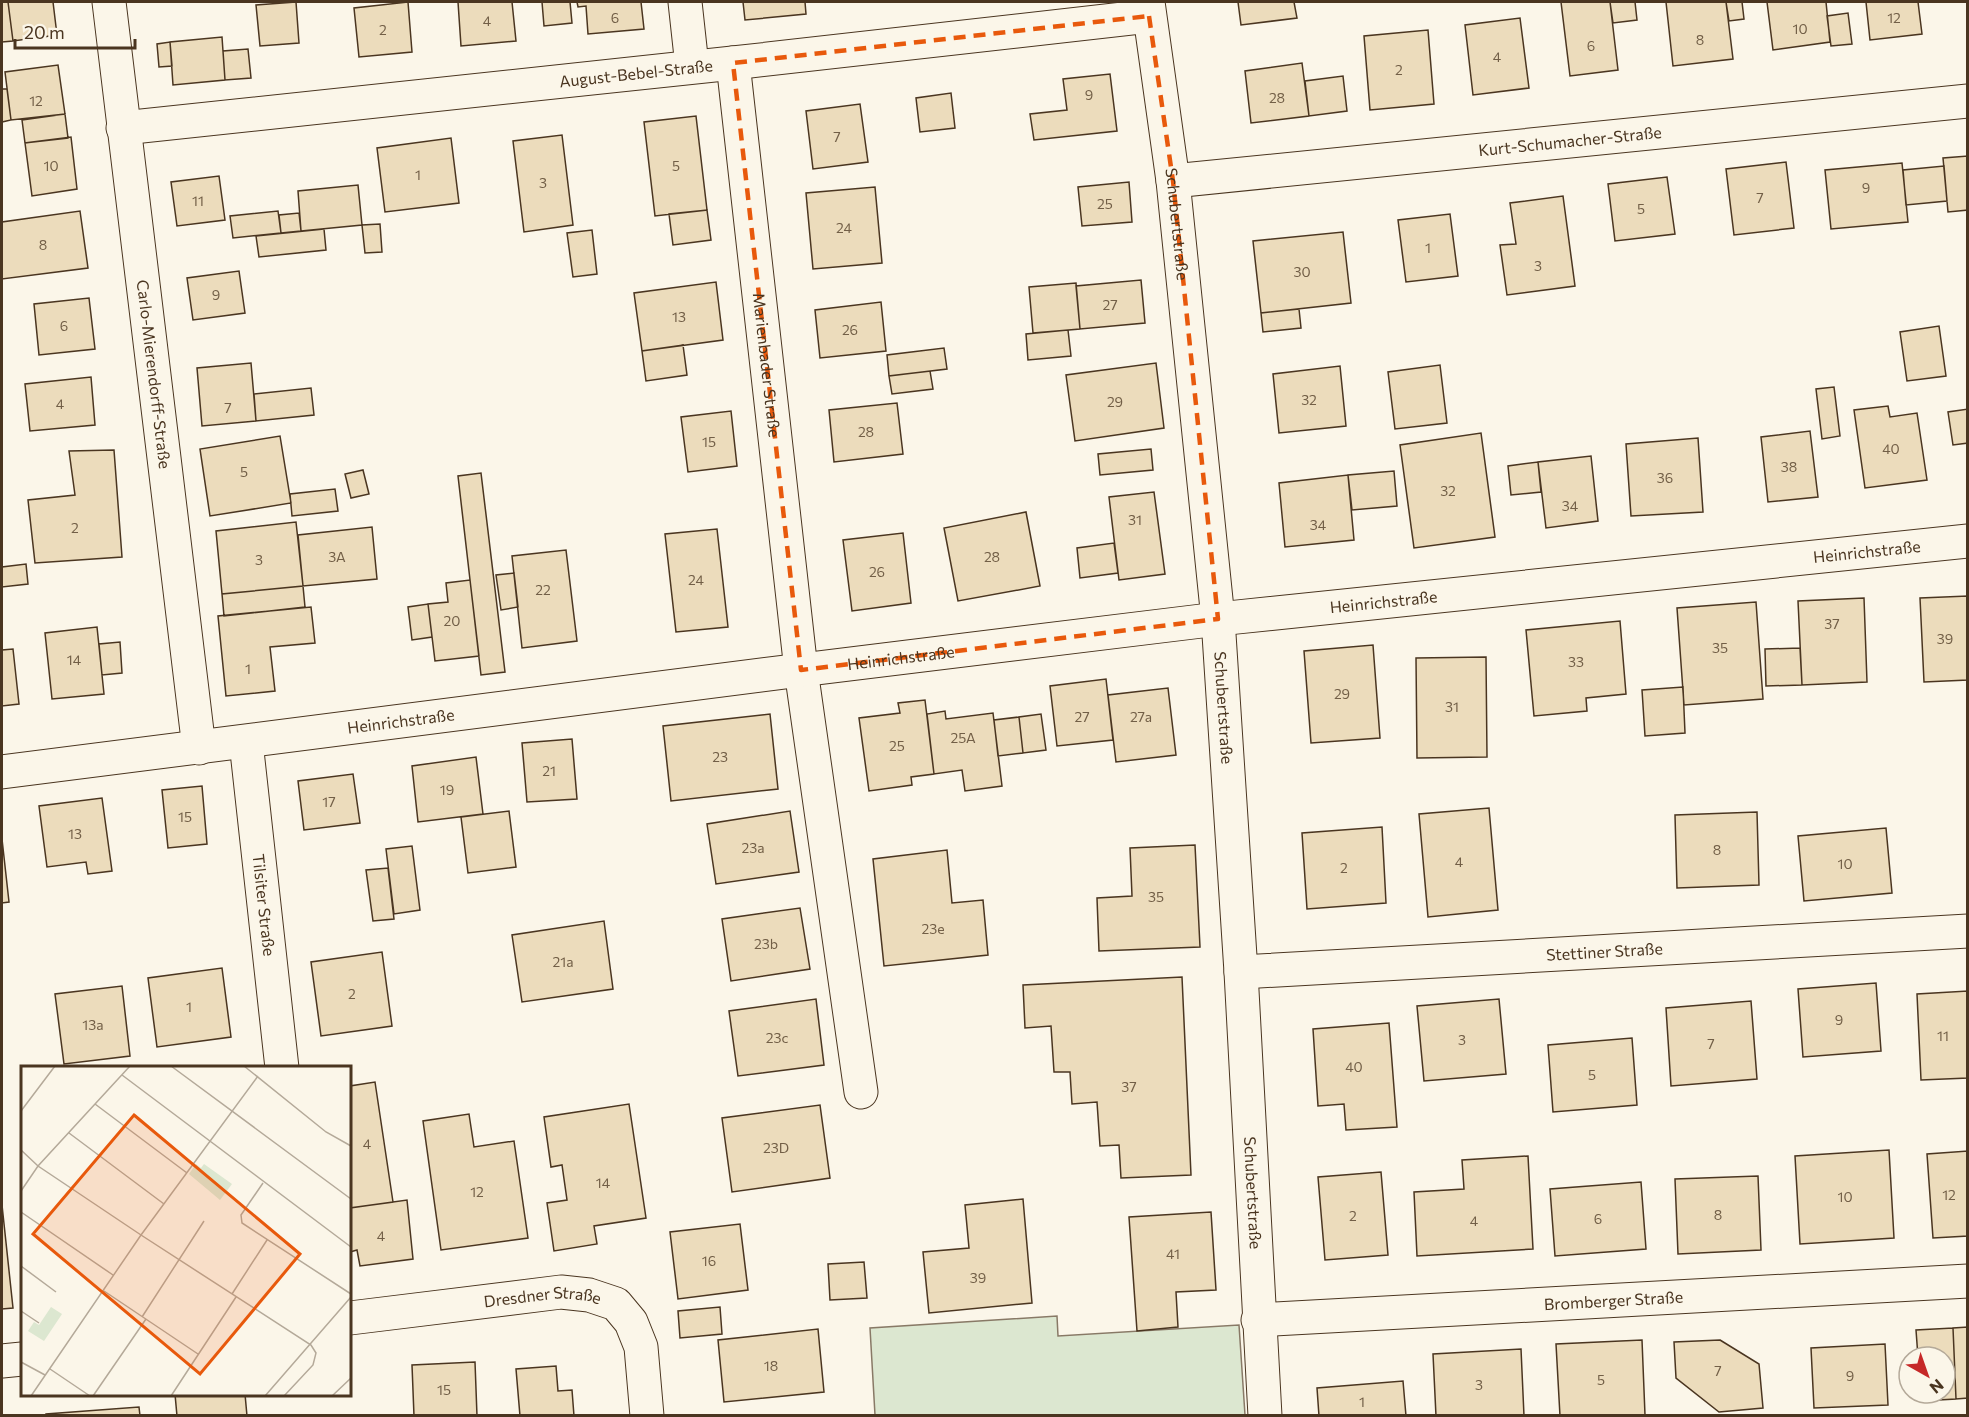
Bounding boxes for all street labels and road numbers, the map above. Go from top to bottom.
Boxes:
street label: August-Bebel-Straße [558,55,714,90]
street label: Kurt-Schumacher-Straße [1477,122,1663,159]
street label: Schubertstraße [1162,167,1193,281]
street label: Carlo-Mierendorff-Straße [134,279,175,470]
street label: Marienbader Straße [750,292,785,438]
street label: Heinrichstraße [1812,536,1922,566]
street label: Heinrichstraße [1329,586,1438,616]
street label: Heinrichstraße [846,641,955,673]
street label: Schubertstraße [1211,651,1237,765]
street label: Heinrichstraße [346,704,455,737]
street label: Tilsiter Straße [249,853,280,957]
street label: Stettiner Straße [1545,938,1663,964]
street label: Schubertstraße [1241,1136,1266,1250]
street label: Dresdner Straße [482,1282,604,1310]
street label: Bromberger Straße [1543,1287,1684,1313]

